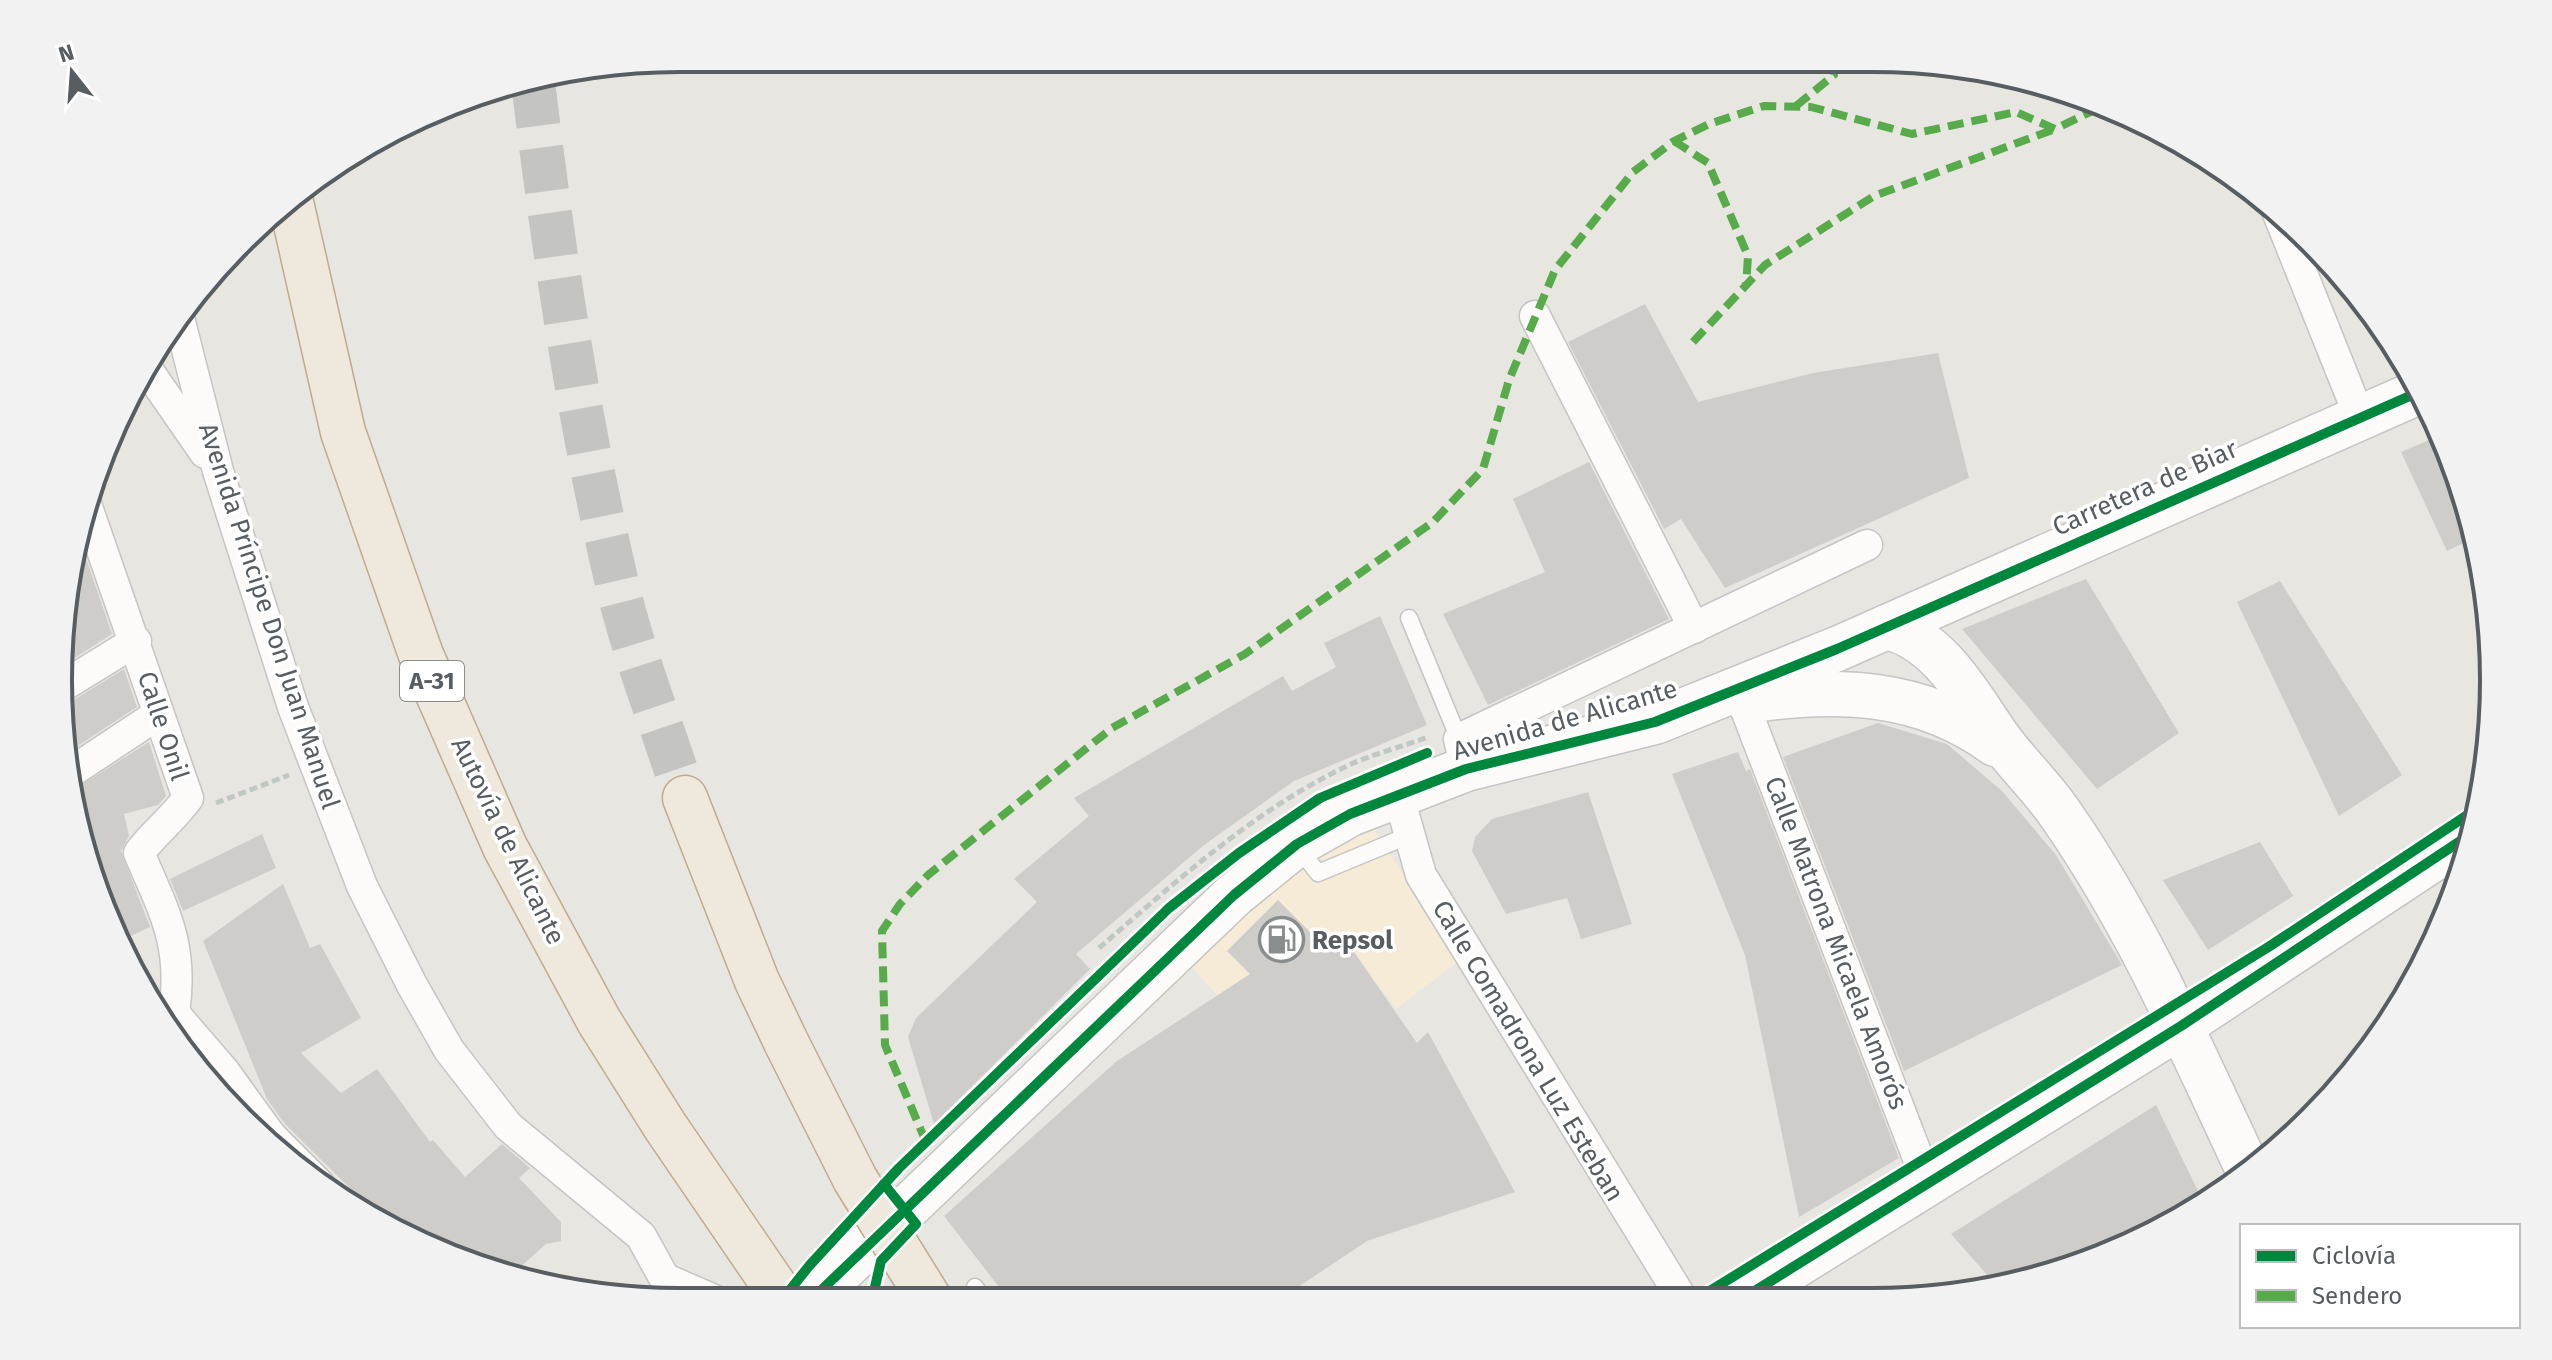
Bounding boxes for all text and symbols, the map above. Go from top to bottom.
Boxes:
north arrow [32,32,112,112]
text: N [55,38,77,68]
street label: Avenida Príncipe Don Juan Manuel [192,419,346,813]
street label: Carretera de Biar [2048,433,2242,543]
road number: A-31 [400,661,464,701]
street label: Calle Onil [131,668,195,785]
street label: Avenida de Alicante [1449,673,1681,767]
street label: Autovía de Alicante [444,732,572,950]
street label: Calle Matrona Micaela Amorós [1758,772,1914,1114]
street label: Calle Comadrona Luz Esteban [1426,895,1630,1207]
fuel station icon: Repsol [1257,916,1305,964]
place label: Repsol [1312,925,1393,956]
legend [2240,1224,2520,1328]
text: Ciclovía [2312,1242,2396,1270]
text: Sendero [2312,1282,2402,1310]

